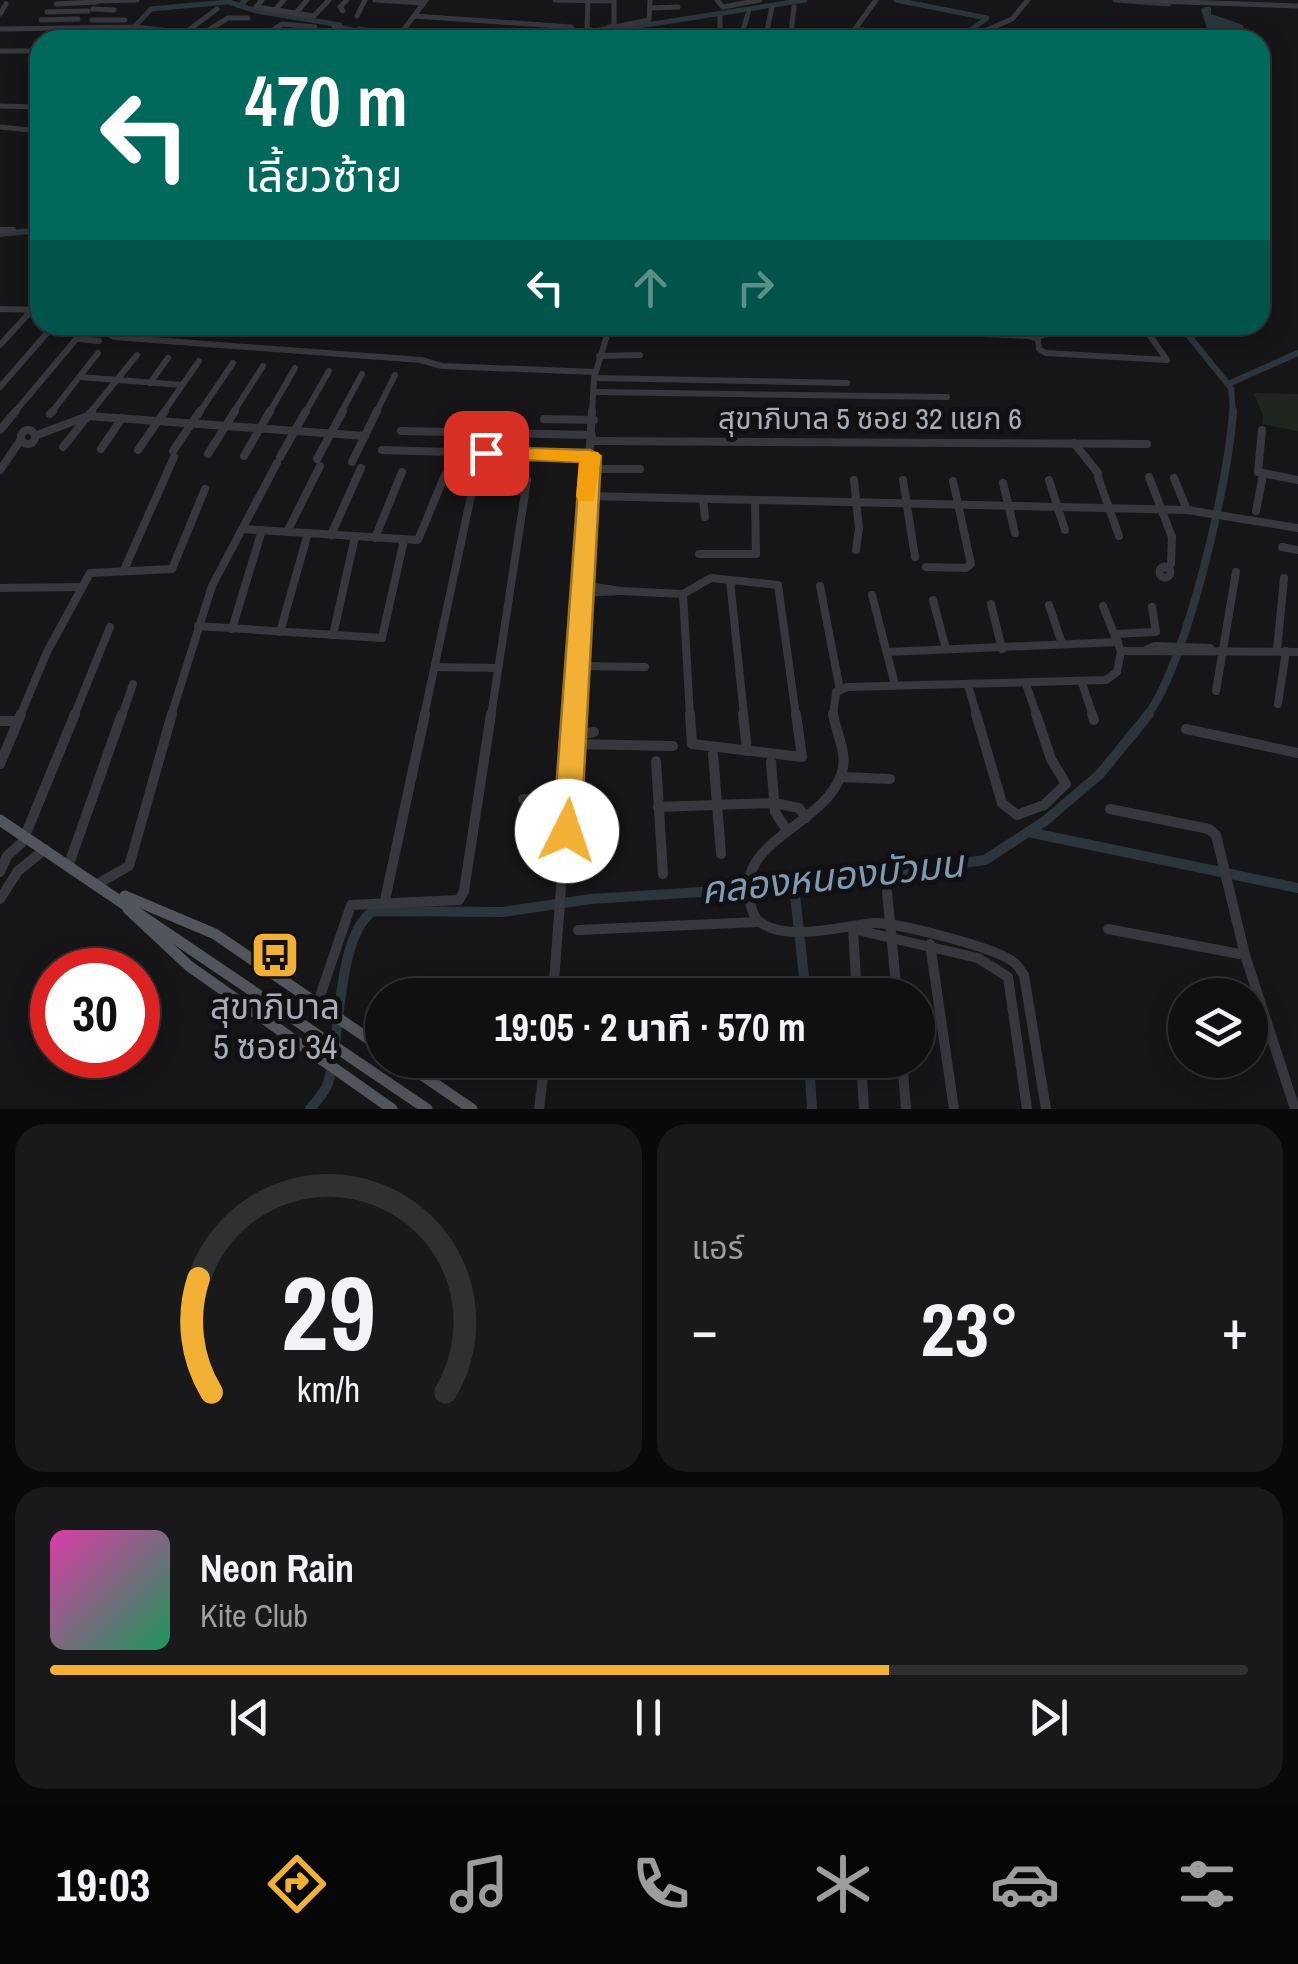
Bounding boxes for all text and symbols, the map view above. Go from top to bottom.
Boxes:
text: 470 m [245,54,408,148]
icon: left [80,70,210,200]
text: เลี้ยวซ้าย [245,145,402,206]
icon: left [518,260,573,315]
icon: ahead [623,260,678,315]
icon: right [728,260,783,315]
street label: สุขาภิบาล 5 ซอย 32 แยก 6 [718,398,1022,438]
pin [444,411,529,496]
icon: arrive [459,426,514,481]
position arrow [515,779,619,883]
water label: คลองหนองบัวมน [698,837,968,916]
bus stop icon: สุขาภิบาล 5 ซอย 34 [249,929,301,981]
speed limit sign: 30 [30,948,160,1078]
map controls [1168,978,1268,1078]
button: layers [1168,978,1268,1078]
place label: สุขาภิบาล 5 ซอย 34 [210,983,340,1070]
text: 19:05 · 2 นาที · 570 m [494,1002,806,1053]
text: แอร์ [692,1226,743,1269]
text: 29 [281,1242,376,1382]
text: 23° [921,1278,1019,1379]
text: − [692,1292,718,1366]
text: + [1222,1292,1248,1366]
text: km/h [296,1365,360,1413]
text: Neon Rain [200,1543,354,1594]
text: Kite Club [200,1594,308,1637]
icon: previous [222,1690,277,1745]
icon: pause [621,1690,676,1745]
icon: next [1021,1690,1076,1745]
icon: directions [262,1849,332,1919]
icon: music [444,1849,514,1919]
icon: phone [626,1849,696,1919]
icon: climate [808,1849,878,1919]
icon: car [990,1849,1060,1919]
icon: filters [1172,1849,1242,1919]
text: 19:03 [56,1854,150,1915]

